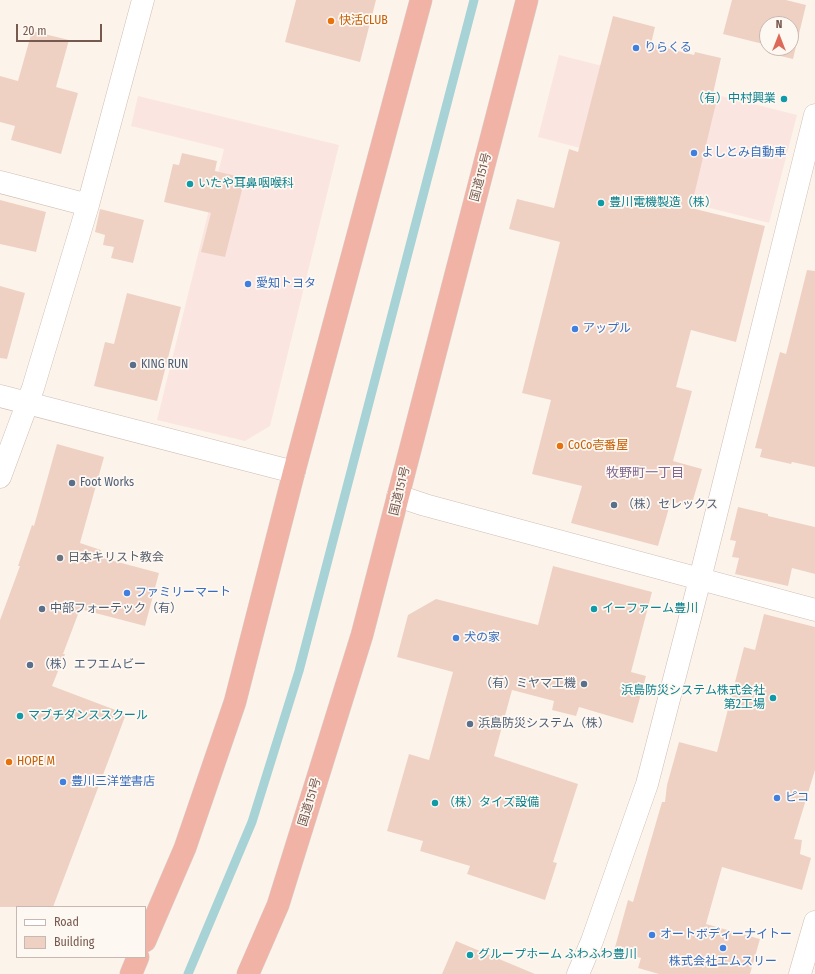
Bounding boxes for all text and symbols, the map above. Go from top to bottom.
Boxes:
place label: 快活CLUB [339,14,388,28]
scale bar [18,16,104,42]
marker: 快活CLUB [326,16,336,26]
north arrow [759,16,799,56]
text: N [776,18,782,31]
text: 20 m [23,24,47,38]
place label: りらくる [644,41,692,55]
marker: りらくる [631,43,641,53]
place label: （有）中村興業 [692,92,776,106]
marker: （有）中村興業 [779,94,789,104]
place label: よしとみ自動車 [702,146,786,160]
marker: よしとみ自動車 [689,148,699,158]
street label: 国道151号 [468,151,494,203]
place label: いたや耳鼻咽喉科 [198,177,294,191]
marker: いたや耳鼻咽喉科 [185,179,195,189]
place label: 豊川電機製造（株） [609,196,717,210]
marker: 豊川電機製造（株） [596,198,606,208]
place label: 愛知トヨタ [256,277,316,291]
marker: 愛知トヨタ [243,279,253,289]
place label: アップル [583,322,631,336]
marker: アップル [570,324,580,334]
place label: KING RUN [141,358,188,372]
marker: KING RUN [128,360,138,370]
place label: CoCo壱番屋 [568,439,628,453]
marker: CoCo壱番屋 [555,441,565,451]
street label: 国道151号 [387,465,413,517]
district label: 牧野町一丁目 [606,465,684,481]
place label: Foot Works [80,476,134,490]
marker: Foot Works [67,478,77,488]
place label: （株）セレックス [622,498,718,512]
marker: （株）セレックス [609,500,619,510]
place label: 日本キリスト教会 [68,551,164,565]
marker: 日本キリスト教会 [55,553,65,563]
place label: ファミリーマート [135,586,231,600]
marker: ファミリーマート [122,588,132,598]
place label: 中部フォーテック（有） [50,602,182,616]
place label: イーファーム豊川 [602,602,698,616]
marker: 中部フォーテック（有） [37,604,47,614]
marker: イーファーム豊川 [589,604,599,614]
place label: 犬の家 [464,631,500,645]
marker: 犬の家 [451,633,461,643]
place label: （株）エフエムビー [38,658,146,672]
marker: （株）エフエムビー [25,660,35,670]
place label: （有）ミヤマ工機 [480,677,576,691]
marker: （有）ミヤマ工機 [579,679,589,689]
place label: 浜島防災システム株式会社 第2工場 [621,684,765,712]
marker: 浜島防災システム株式会社 第2工場 [768,693,778,703]
place label: マブチダンススクール [28,709,148,723]
marker: マブチダンススクール [15,711,25,721]
place label: 浜島防災システム（株） [478,717,610,731]
marker: 浜島防災システム（株） [465,719,475,729]
place label: HOPE M [17,755,55,769]
marker: HOPE M [4,757,14,767]
place label: 豊川三洋堂書店 [71,775,155,789]
street label: 国道151号 [296,776,324,828]
marker: 豊川三洋堂書店 [58,777,68,787]
place label: ピコ [785,791,809,805]
marker: ピコ [772,793,782,803]
place label: （株）タイズ設備 [443,796,539,810]
marker: （株）タイズ設備 [430,798,440,808]
legend [16,906,146,958]
text: Road [54,915,79,929]
place label: オートボディーナイトー [660,928,792,942]
marker: オートボディーナイトー [647,930,657,940]
text: Building [54,935,94,949]
marker: 株式会社エムスリー [718,943,728,953]
place label: グループホーム ふわふわ豊川 [478,948,637,962]
marker: グループホーム ふわふわ豊川 [465,950,475,960]
place label: 株式会社エムスリー [669,955,777,969]

